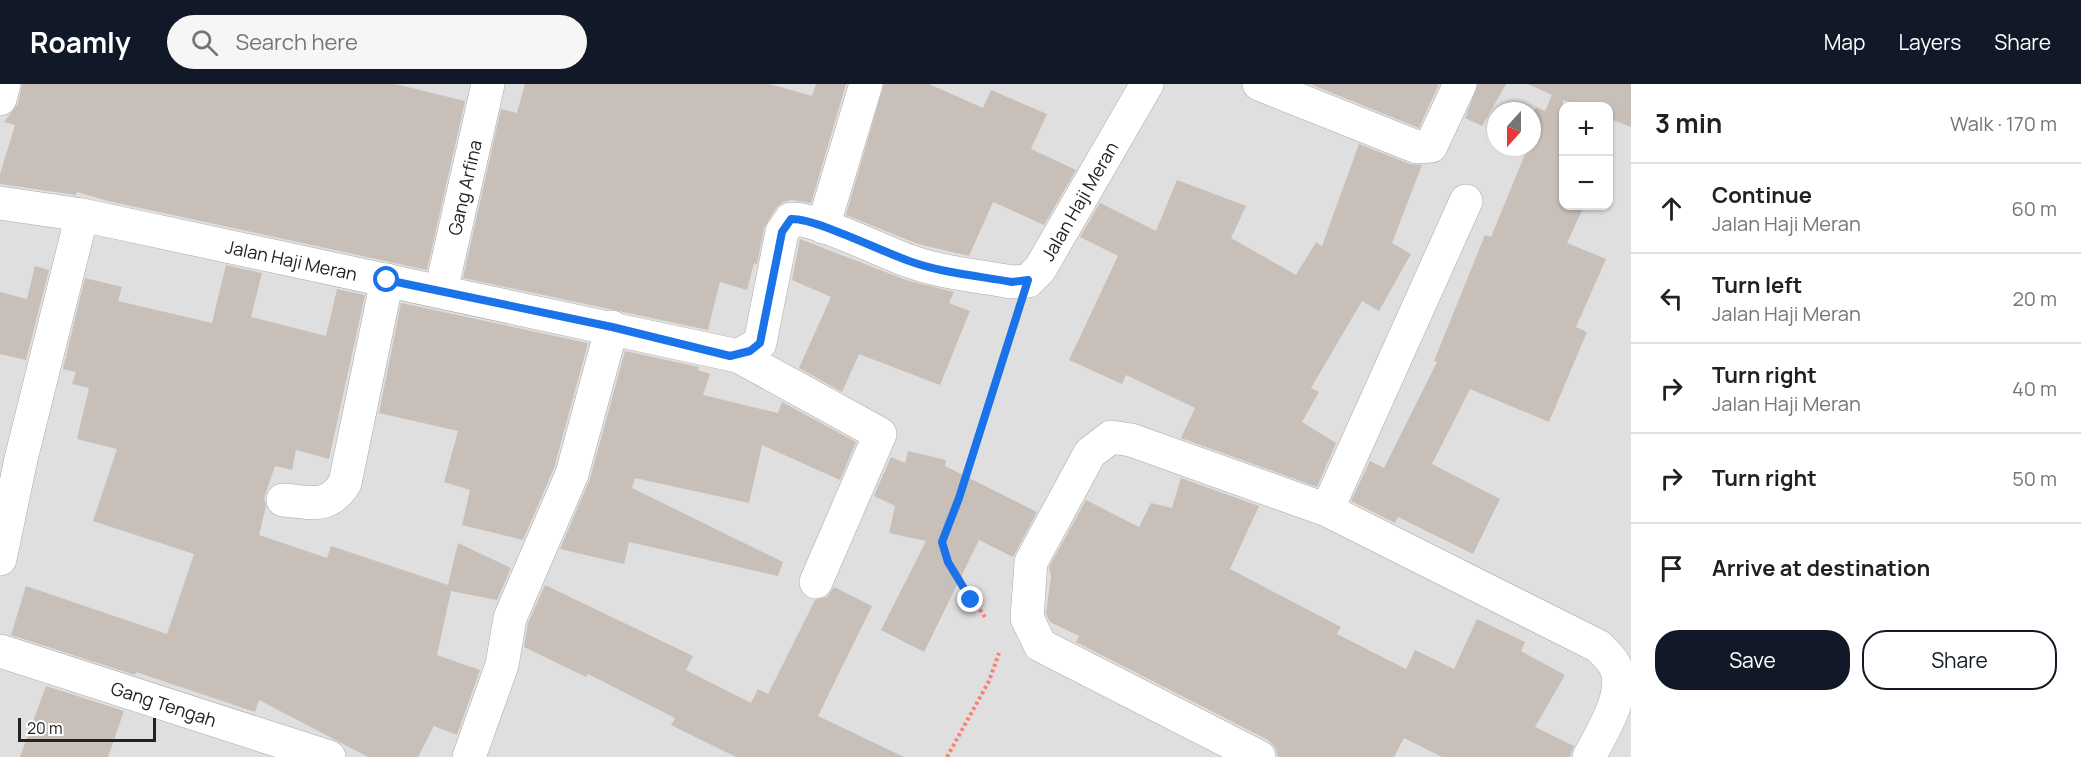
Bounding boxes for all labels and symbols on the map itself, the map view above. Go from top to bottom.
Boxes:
north arrow [1487,102,1541,156]
street label: Jalan Haji Meran [1035,137,1123,265]
street label: Gang Arfina [442,138,487,238]
street label: Jalan Haji Meran [223,234,359,286]
route start [373,266,399,292]
route end [957,586,983,612]
street label: Gang Tengah [108,676,219,732]
scale bar [18,715,156,742]

